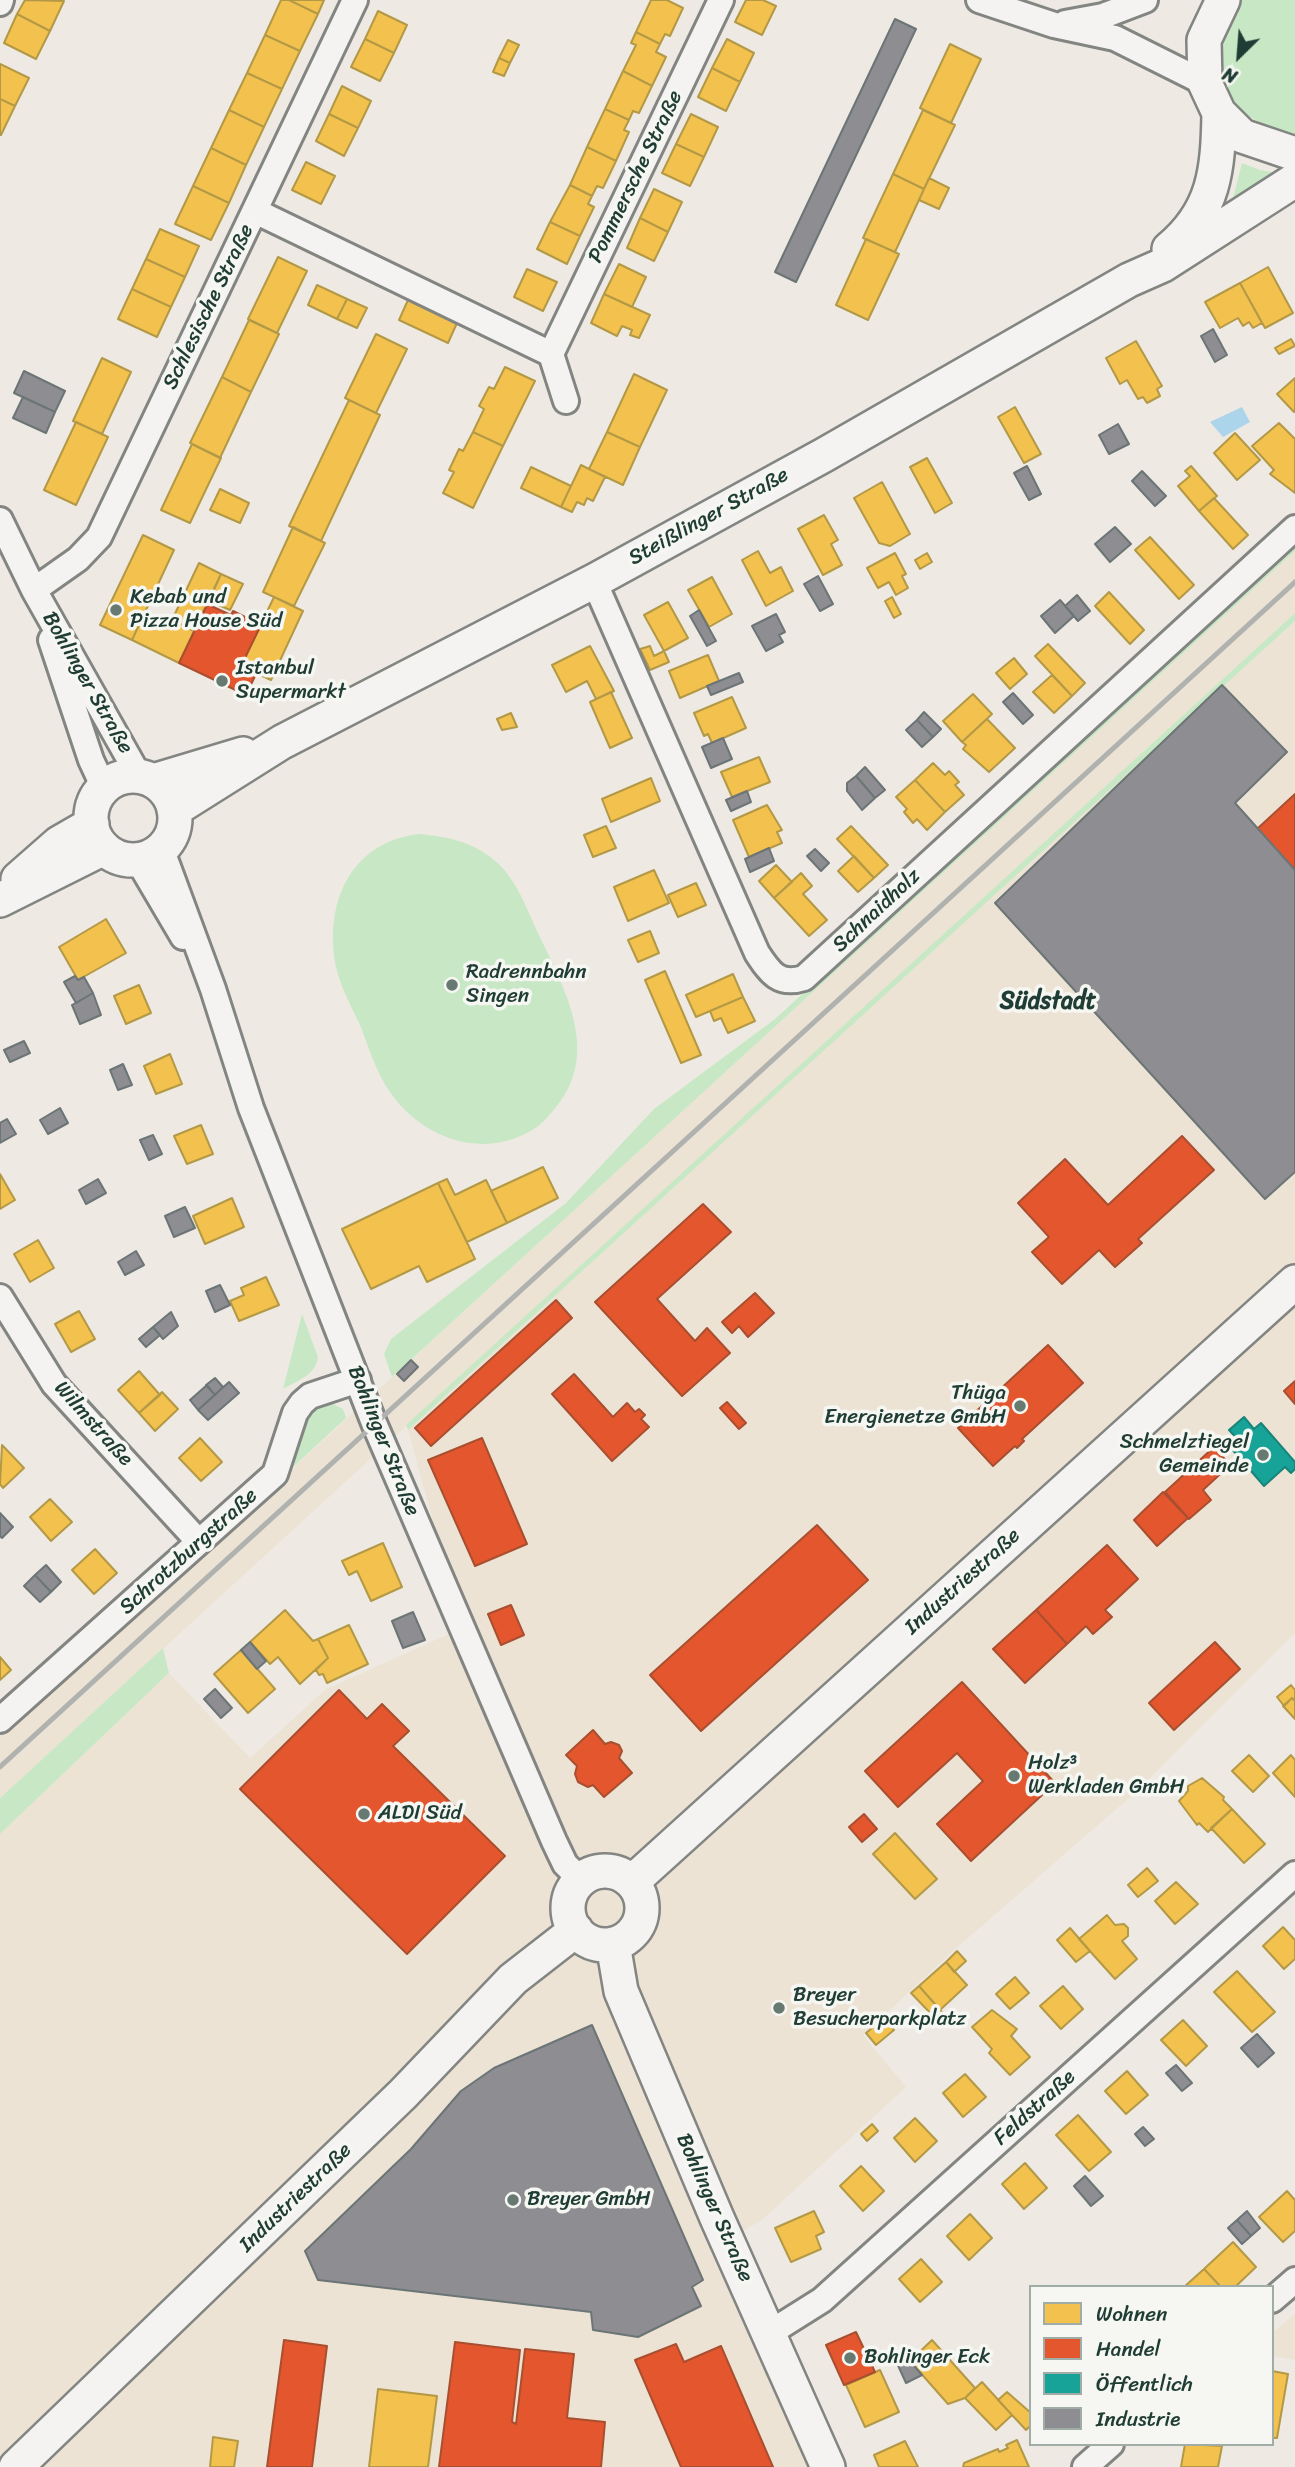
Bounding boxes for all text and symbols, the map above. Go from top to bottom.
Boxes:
north arrow [1204,21,1274,91]
text: N [1217,58,1243,93]
street label: Pommersche Straße [583,87,689,267]
street label: Schlesische Straße [158,220,260,394]
street label: Steißlinger Straße [625,463,793,571]
place label: Kebab und Pizza House Süd [130,585,282,635]
marker: Kebab und Pizza House Süd [108,602,124,618]
street label: Bohlinger Straße [36,608,138,758]
place label: Istanbul Supermarkt [236,656,346,706]
marker: Istanbul Supermarkt [214,673,230,689]
street label: Schnaidholz [828,864,926,958]
place label: Radrennbahn Singen [466,960,587,1010]
marker: Radrennbahn Singen [444,977,460,993]
district label: Südstadt [1000,988,1096,1016]
street label: Bohlinger Straße [341,1362,425,1520]
street label: Wilmstraße [48,1376,138,1472]
place label: Thüga Energienetze GmbH [824,1381,1006,1431]
marker: Thüga Energienetze GmbH [1012,1398,1028,1414]
place label: Schmelztiegel Gemeinde [1120,1430,1249,1480]
marker: Schmelztiegel Gemeinde [1255,1447,1271,1463]
street label: Schrotzburgstraße [115,1483,263,1621]
street label: Industriestraße [900,1524,1026,1640]
place label: Holz³ Werkladen GmbH [1028,1751,1185,1801]
marker: Holz³ Werkladen GmbH [1006,1768,1022,1784]
place label: ALDI Süd [378,1801,461,1827]
marker: ALDI Süd [356,1806,372,1822]
place label: Breyer Besucherparkplatz [793,1983,966,2033]
marker: Breyer Besucherparkplatz [771,2000,787,2016]
street label: Feldstraße [989,2065,1081,2151]
street label: Bohlinger Straße [670,2130,758,2286]
street label: Industriestraße [235,2138,357,2258]
place label: Breyer GmbH [527,2187,651,2213]
marker: Breyer GmbH [505,2192,521,2208]
legend [1029,2285,1274,2446]
text: Wohnen [1096,2295,1167,2333]
text: Handel [1096,2330,1161,2368]
place label: Bohlinger Eck [864,2345,990,2371]
marker: Bohlinger Eck [842,2350,858,2366]
text: Öffentlich [1096,2365,1193,2403]
text: Industrie [1096,2400,1180,2438]

